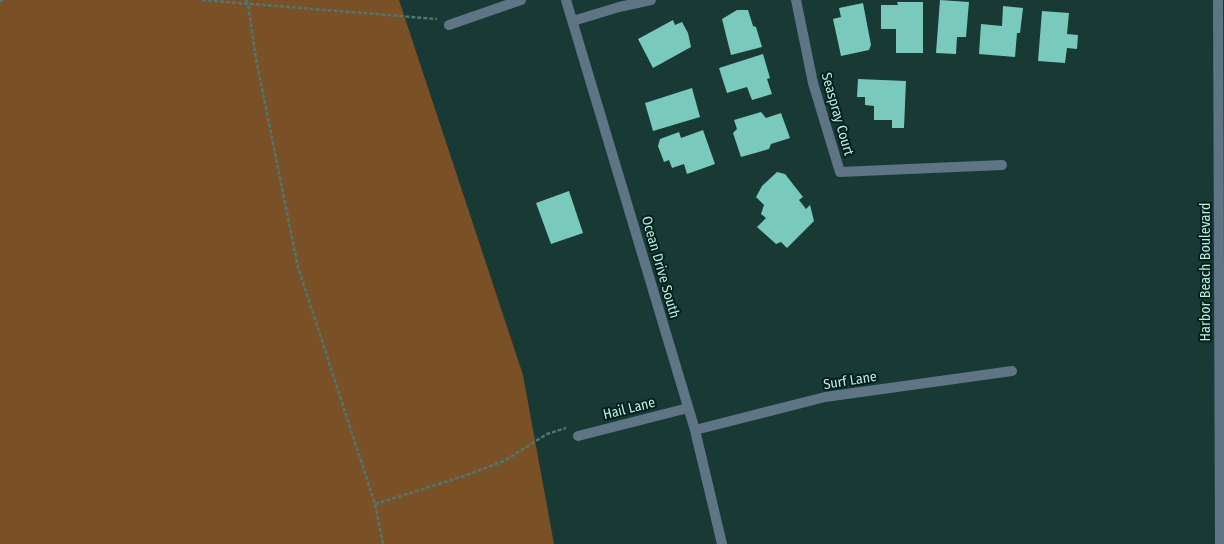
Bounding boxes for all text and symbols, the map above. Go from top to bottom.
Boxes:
street label: Seaspray Court [818,71,858,158]
street label: Harbor Beach Boulevard [1197,203,1214,341]
street label: Ocean Drive South [638,214,683,320]
street label: Surf Lane [822,368,878,393]
street label: Hail Lane [601,394,657,423]

